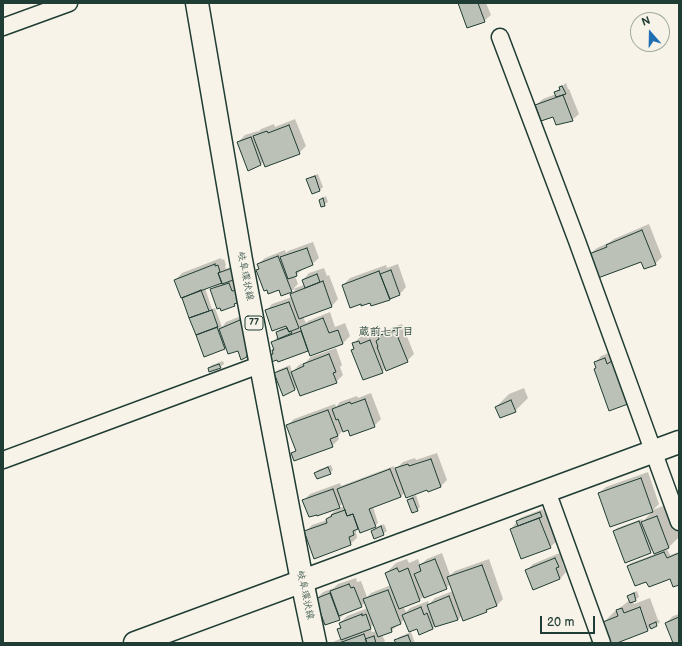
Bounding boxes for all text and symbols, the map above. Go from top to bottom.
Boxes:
north arrow [630,12,670,52]
text: N [640,14,652,29]
street label: 岐阜環状線 [234,250,256,302]
road number: 77 [245,316,263,330]
district label: 蔵前七丁目 [359,325,413,339]
street label: 岐阜環状線 [294,569,316,621]
scale bar [542,608,597,634]
text: 20 m [547,615,574,630]

